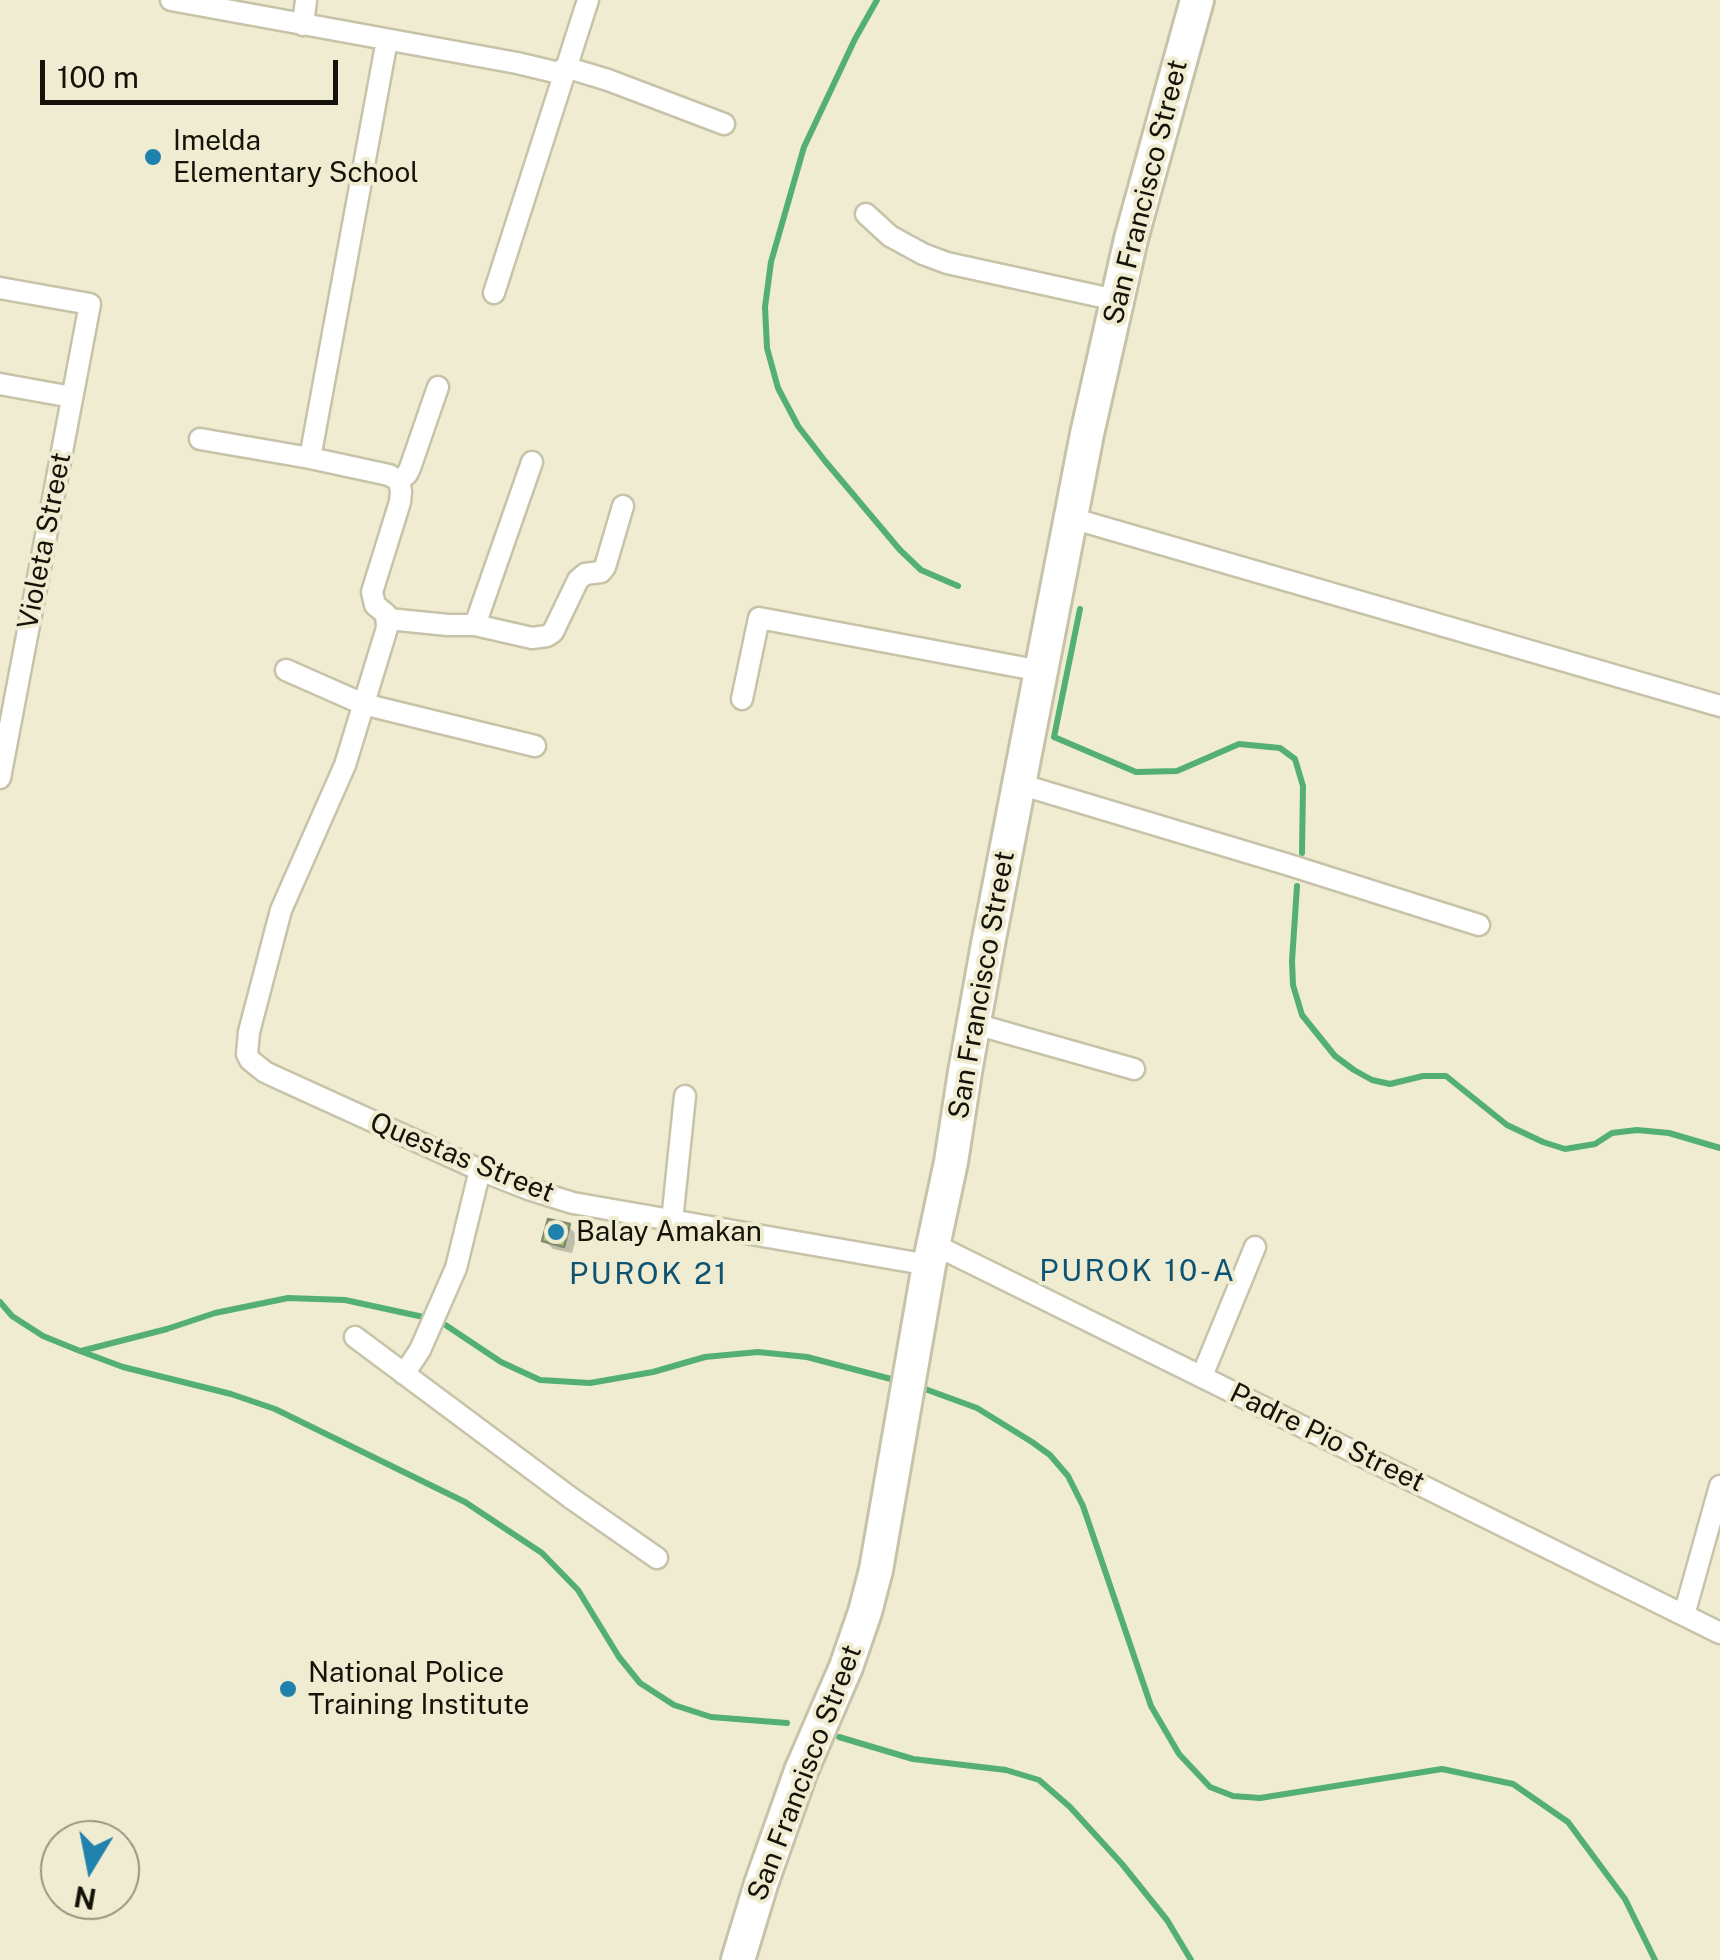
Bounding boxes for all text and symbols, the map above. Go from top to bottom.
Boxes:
scale bar [45,40,342,102]
street label: San Francisco Street [1097,56,1195,328]
text: 100 m [57,59,139,95]
place label: Imelda Elementary School [173,124,419,190]
marker: Imelda Elementary School [142,146,164,168]
street label: Violeta Street [11,450,79,632]
street label: San Francisco Street [942,848,1022,1122]
street label: Questas Street [365,1106,559,1210]
place label: Balay Amakan [576,1215,762,1249]
marker: Balay Amakan [545,1221,567,1243]
district label: PUROK 10-A [1039,1254,1237,1290]
district label: PUROK 21 [569,1257,729,1293]
street label: Padre Pio Street [1224,1376,1430,1500]
street label: San Francisco Street [741,1640,869,1906]
place label: National Police Training Institute [308,1656,529,1722]
marker: National Police Training Institute [277,1678,299,1700]
north arrow [40,1820,140,1920]
text: N [71,1880,99,1916]

